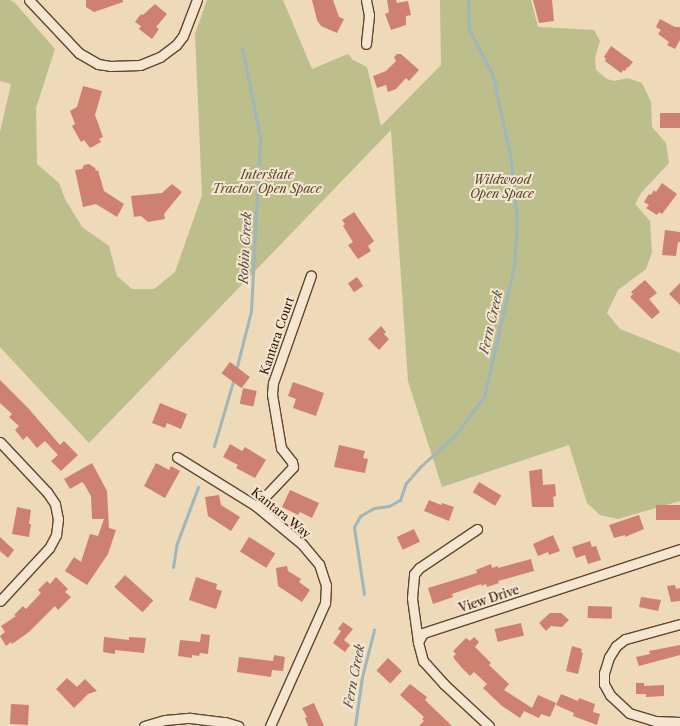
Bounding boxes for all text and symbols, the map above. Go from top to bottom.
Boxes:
park label: Interstate Tractor Open Space [213,168,321,196]
park label: Wildwood Open Space [470,173,534,201]
water label: Robin Creek [235,212,255,284]
water label: Fern Creek [476,289,506,355]
street label: Kantara Court [257,295,297,377]
street label: Kantara Way [248,484,314,542]
street label: View Drive [457,582,521,616]
water label: Fern Creek [340,643,368,709]

